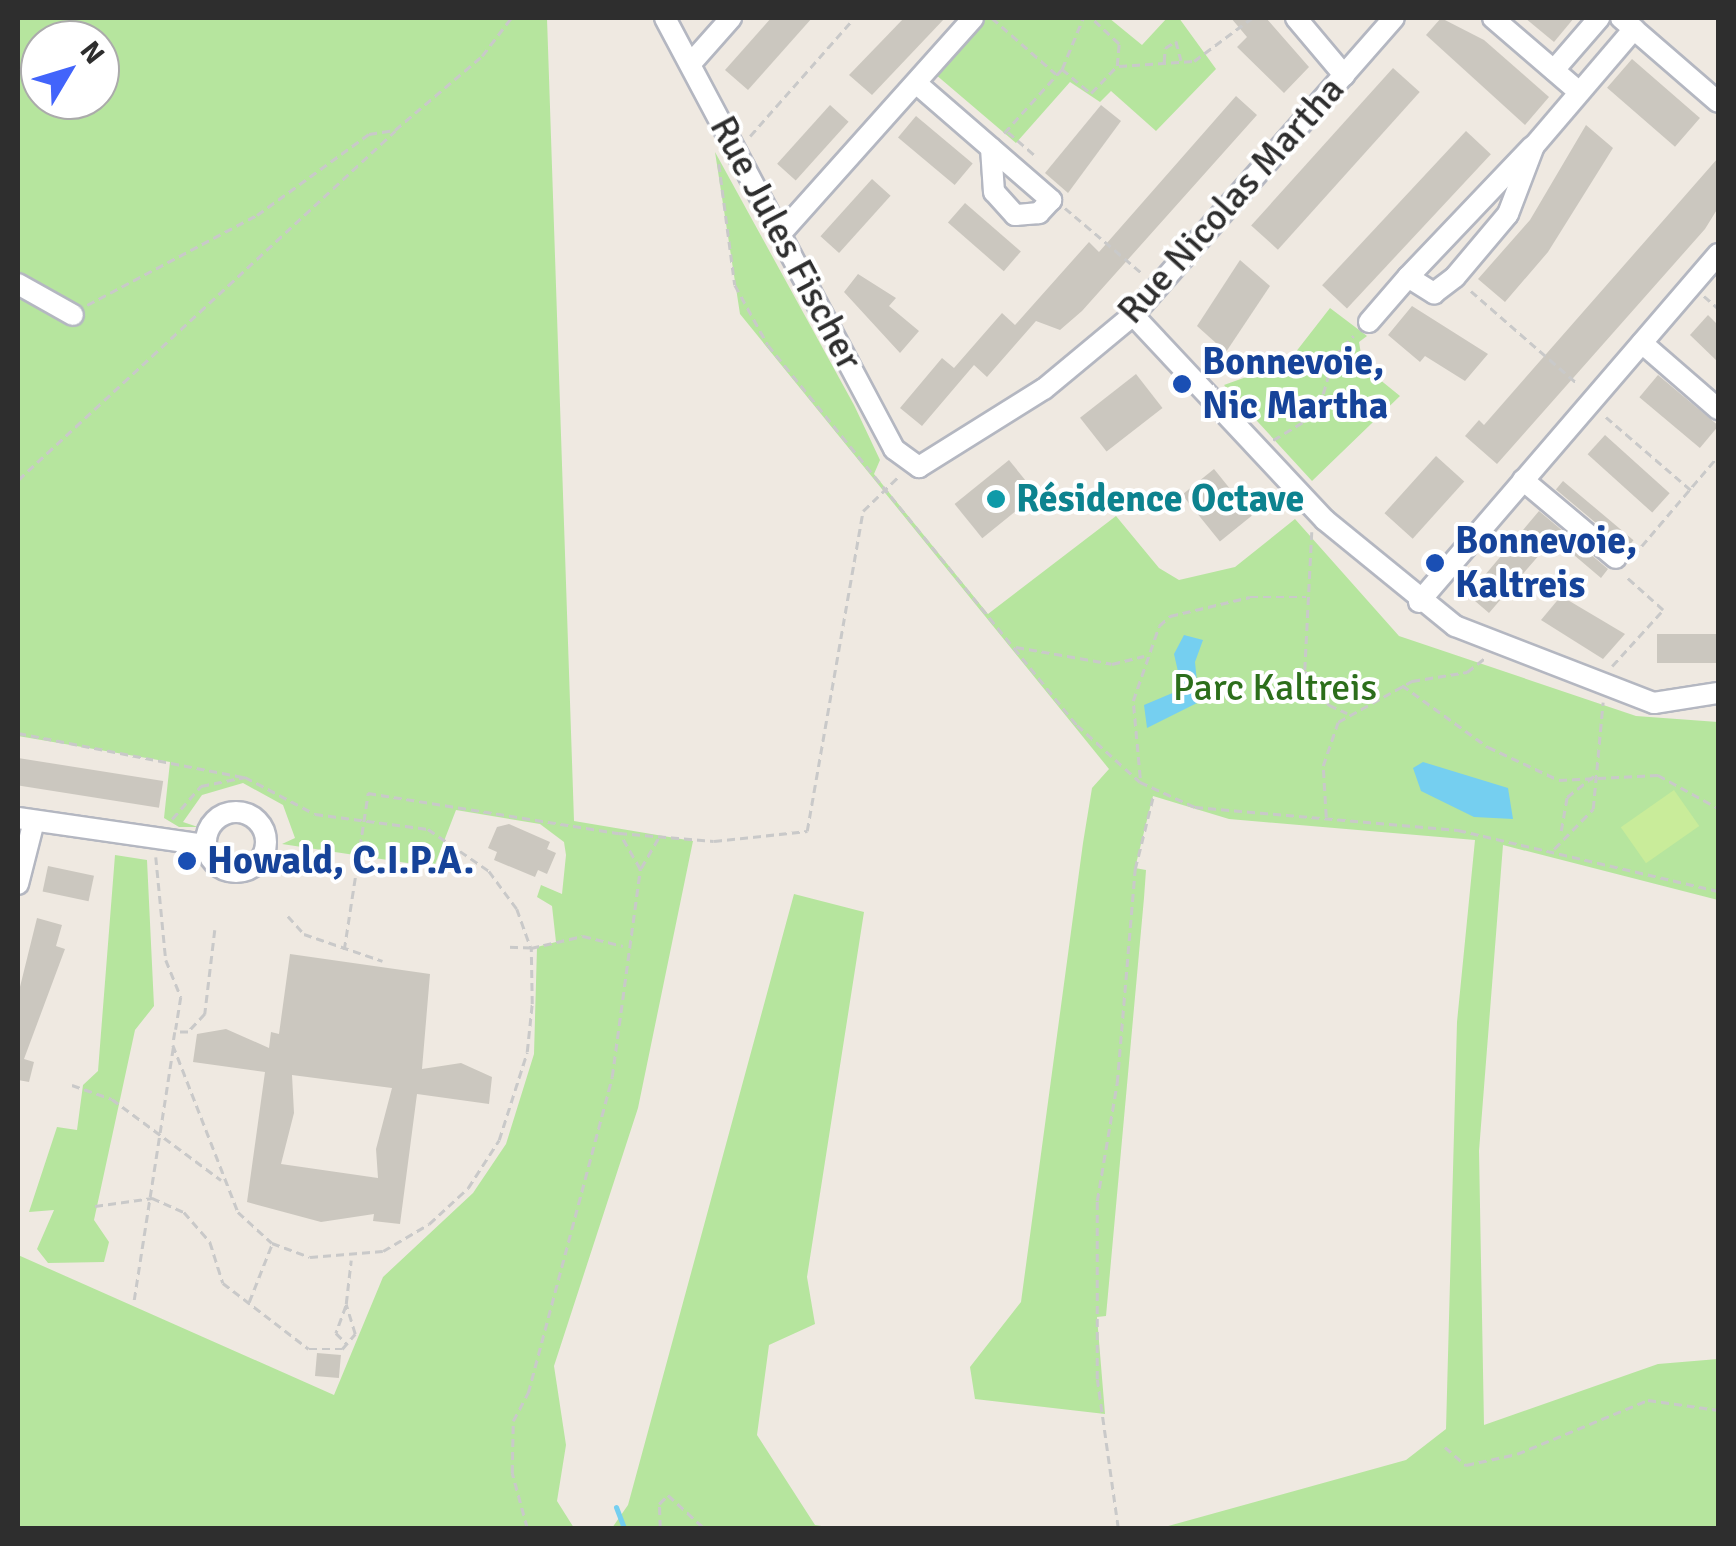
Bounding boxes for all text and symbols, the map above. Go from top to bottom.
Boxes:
north arrow [20,20,120,120]
text: N [73,35,111,71]
street label: Rue Nicolas Martha [1108,67,1354,333]
street label: Rue Jules Fischer [700,108,872,378]
place label: Bonnevoie, Nic Martha [1202,339,1388,428]
marker: Bonnevoie, Nic Martha [1171,373,1193,395]
place label: Résidence Octave [1016,476,1304,522]
marker: Résidence Octave [985,488,1007,510]
place label: Bonnevoie, Kaltreis [1455,518,1637,608]
marker: Bonnevoie, Kaltreis [1424,552,1446,574]
park label: Parc Kaltreis [1173,665,1377,711]
place label: Howald, C.I.P.A. [207,838,474,884]
marker: Howald, C.I.P.A. [176,850,198,872]

